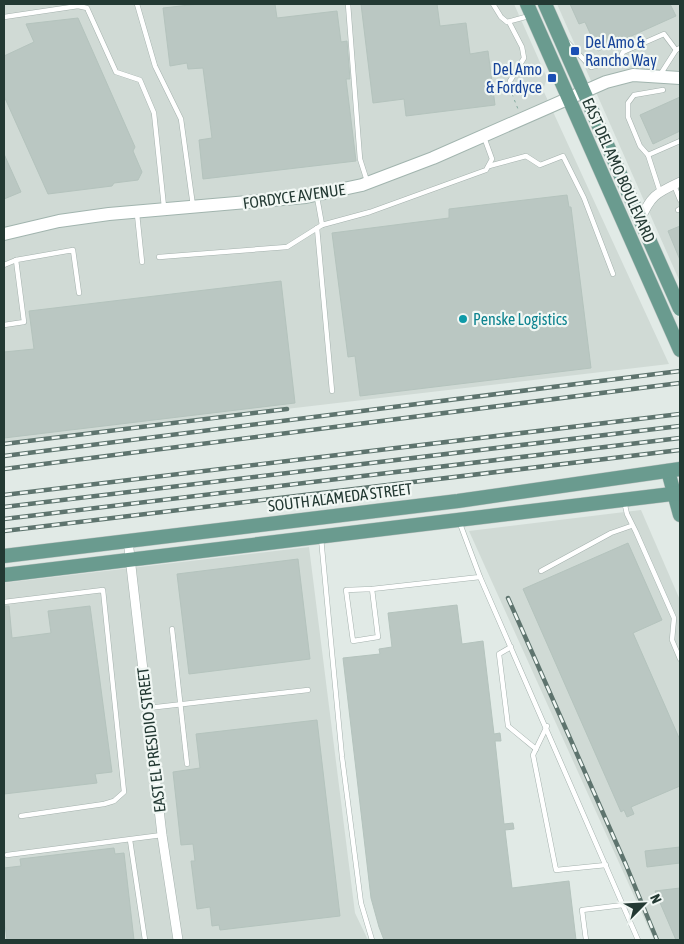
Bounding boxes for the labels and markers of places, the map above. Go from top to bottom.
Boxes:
place label: Del Amo & Rancho Way [585,33,657,70]
marker: Del Amo & Rancho Way [569,45,581,57]
place label: Del Amo & Fordyce [486,60,542,97]
marker: Del Amo & Fordyce [546,72,558,84]
place label: Penske Logistics [473,310,568,329]
marker: Penske Logistics [457,313,469,325]

